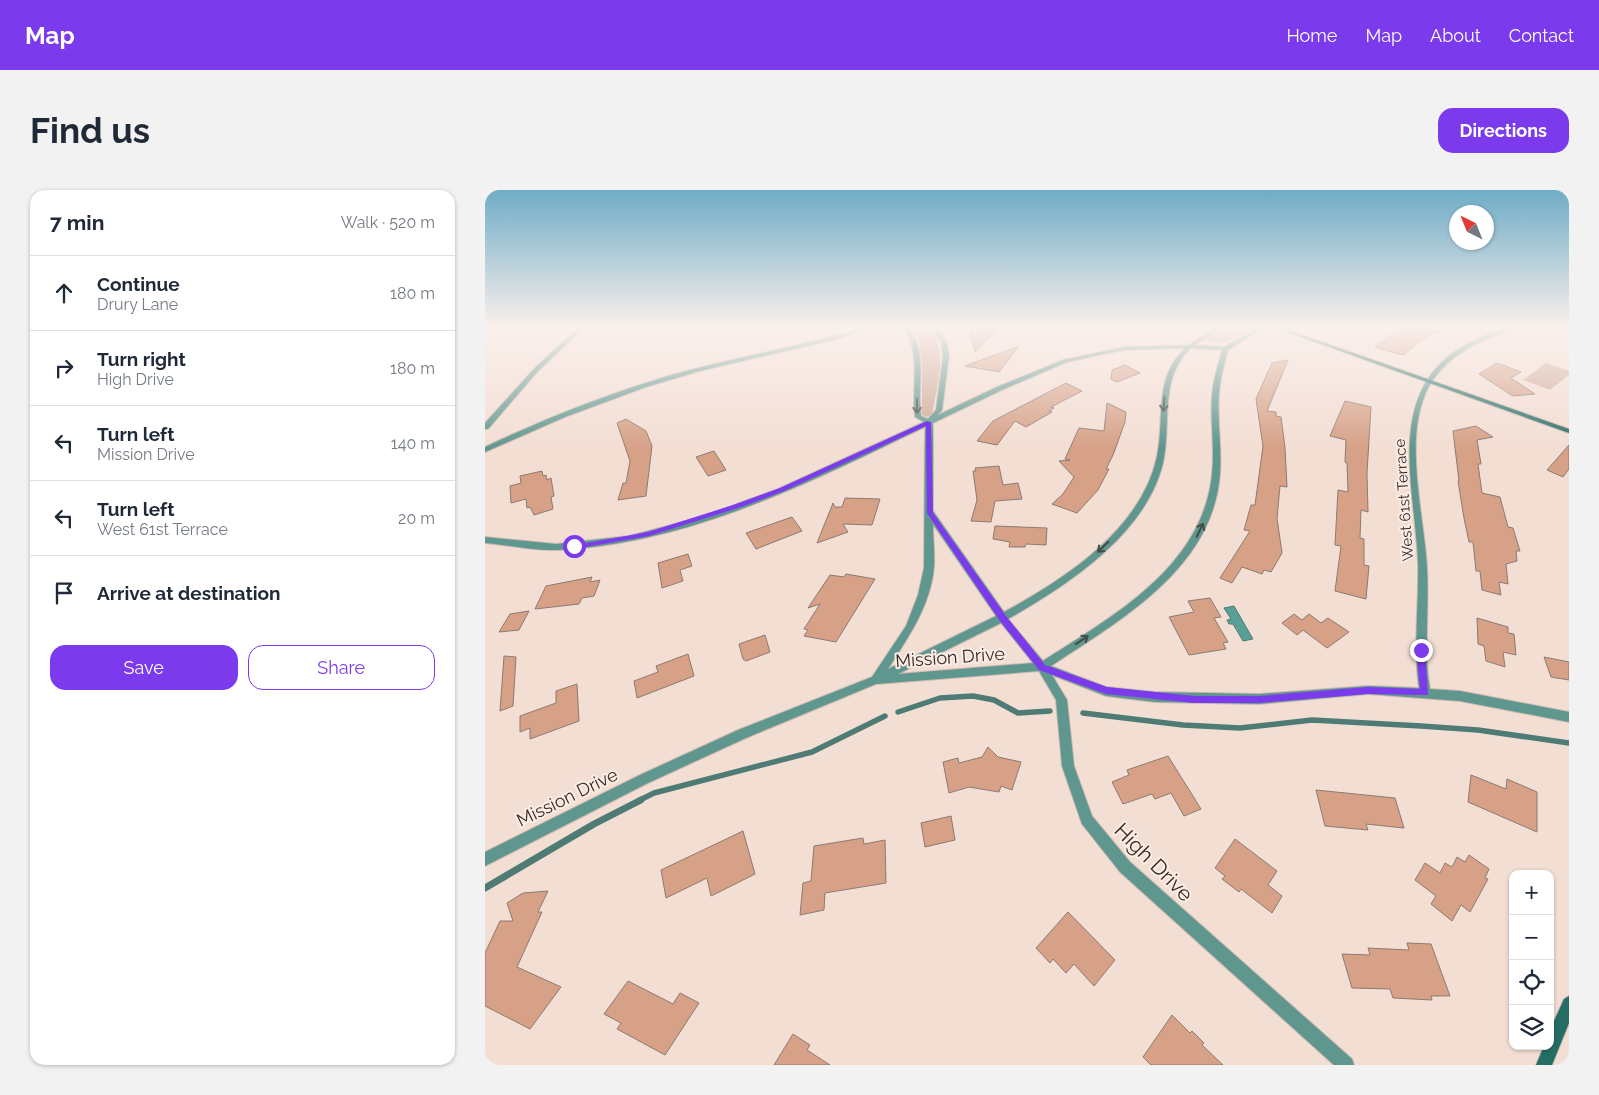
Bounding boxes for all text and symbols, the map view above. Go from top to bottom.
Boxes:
text: Map [25,21,75,50]
text: Home [1286,25,1337,46]
text: Map [1365,25,1402,46]
text: About [1430,25,1481,46]
text: Contact [1509,25,1574,46]
button: Directions [1438,108,1569,153]
text: Find us [30,110,150,151]
north arrow [1449,205,1494,250]
text: 7 min [50,210,104,235]
text: Walk · 520 m [341,213,435,232]
text: Continue [97,273,180,295]
icon: ahead [50,279,78,307]
text: 180 m [390,284,435,303]
text: Drury Lane [97,295,178,314]
text: Turn right [97,348,186,370]
icon: right [50,354,78,382]
text: 180 m [390,359,435,378]
text: High Drive [97,370,174,389]
one-way arrow [1160,396,1169,412]
one-way arrow [912,398,922,414]
text: Turn left [97,423,174,445]
icon: left [50,429,78,457]
text: 140 m [391,434,435,453]
street label: West 61st Terrace [1391,438,1417,562]
text: Mission Drive [97,445,195,464]
text: Turn left [97,498,174,520]
icon: left [50,504,78,532]
text: 20 m [398,509,435,528]
text: West 61st Terrace [97,520,228,539]
one-way arrow [1196,523,1205,538]
route start [563,535,586,558]
one-way arrow [1097,541,1109,554]
icon: arrive [50,579,78,607]
text: Arrive at destination [97,582,281,604]
one-way arrow [1075,635,1089,645]
route end [1410,639,1433,662]
street label: Mission Drive [895,643,1006,671]
button: Save [50,645,238,690]
button: Share [248,645,435,690]
street label: Mission Drive [513,763,621,830]
street label: High Drive [1110,818,1198,906]
map controls [1509,870,1554,1050]
button: + [1509,870,1554,915]
button: − [1509,915,1554,960]
button: locate [1509,960,1554,1005]
button: layers [1509,1005,1554,1050]

